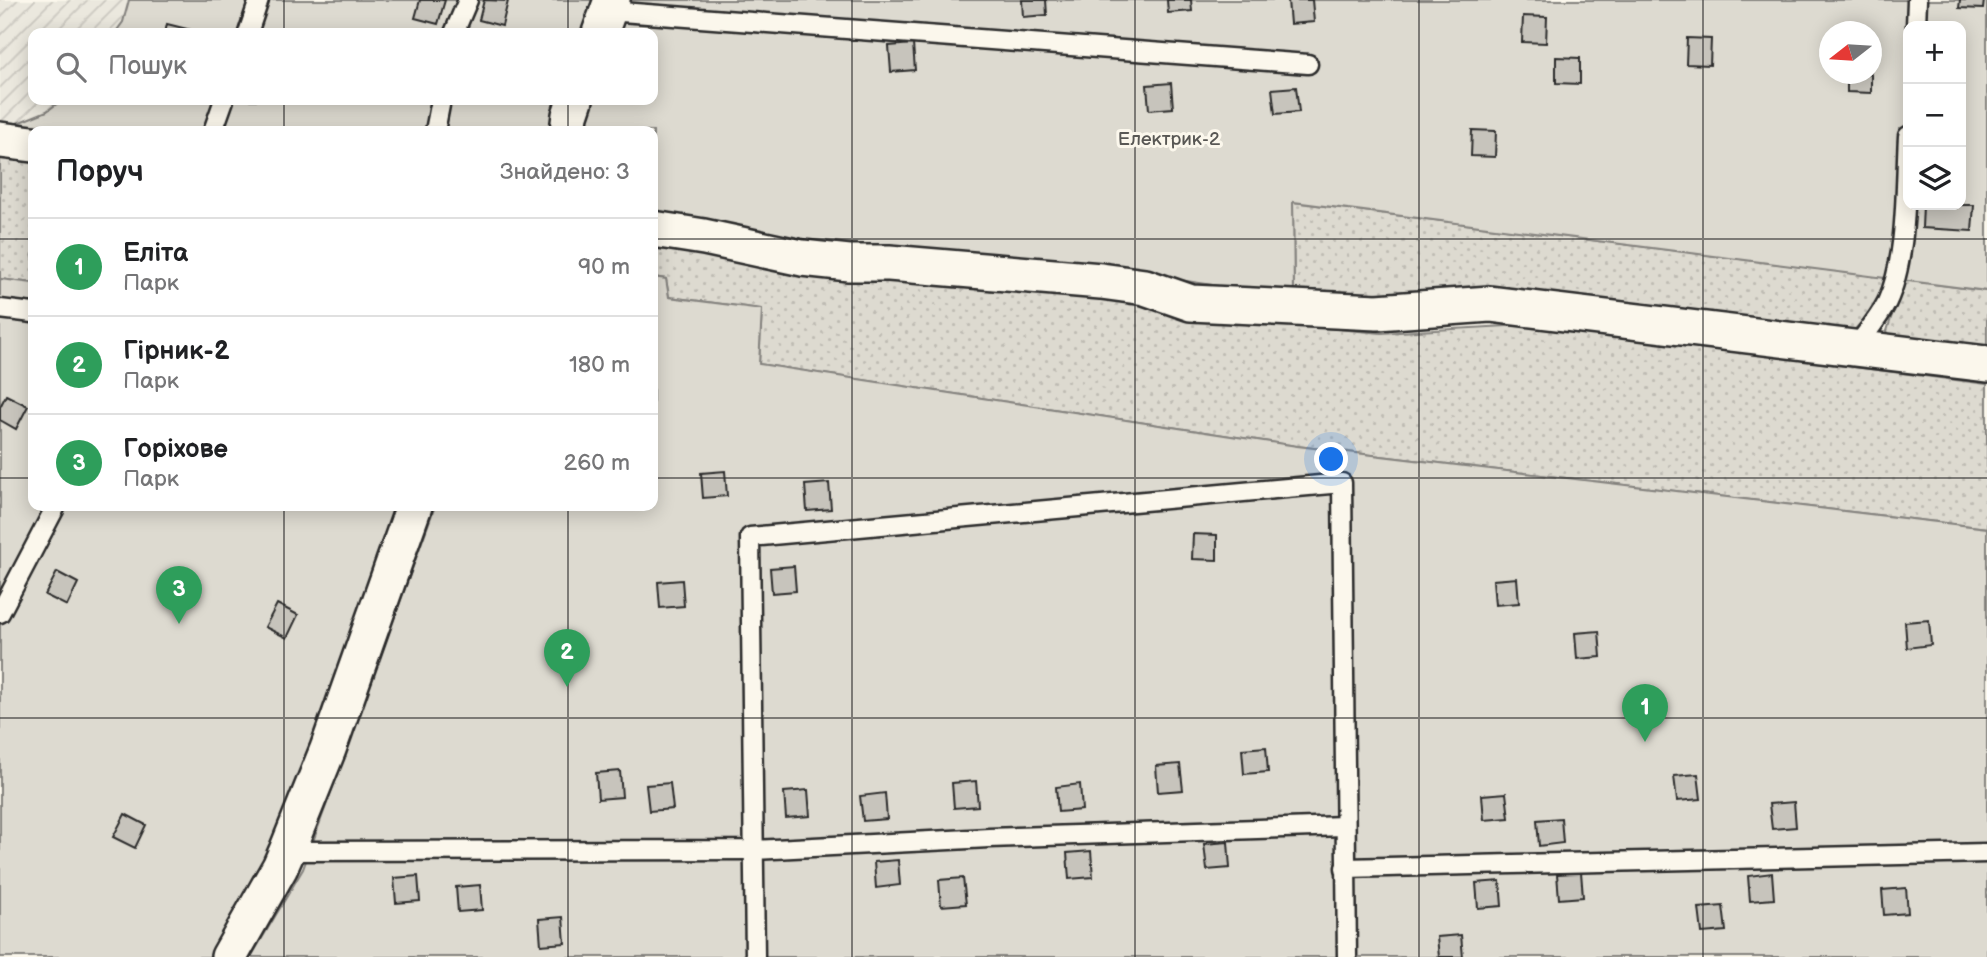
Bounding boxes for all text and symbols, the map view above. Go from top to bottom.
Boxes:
north arrow [1819,21,1882,84]
map controls [1903,21,1966,210]
button: + [1903,21,1966,84]
search box [28,28,658,105]
icon: search [52,48,90,86]
text: Пошук [108,51,187,82]
button: − [1903,84,1966,147]
park label: Електрик-2 [1118,128,1221,151]
button: layers [1903,147,1966,210]
text: Поруч [56,154,144,190]
text: Знайдено: 3 [500,158,630,186]
text: Еліта [123,238,188,269]
text: 1 [74,253,84,281]
text: 90 m [578,253,630,281]
text: Парк [123,269,179,297]
text: Гірник-2 [123,336,230,367]
text: 2 [72,351,86,379]
text: 180 m [569,351,630,379]
text: Парк [123,367,179,395]
text: Горіхове [123,434,228,465]
your location [1314,442,1348,476]
text: 3 [72,449,86,477]
text: 260 m [564,449,630,477]
text: Парк [123,465,179,493]
pin: 3 [156,566,202,624]
pin: 2 [544,629,590,687]
pin: 1 [1622,684,1668,742]

